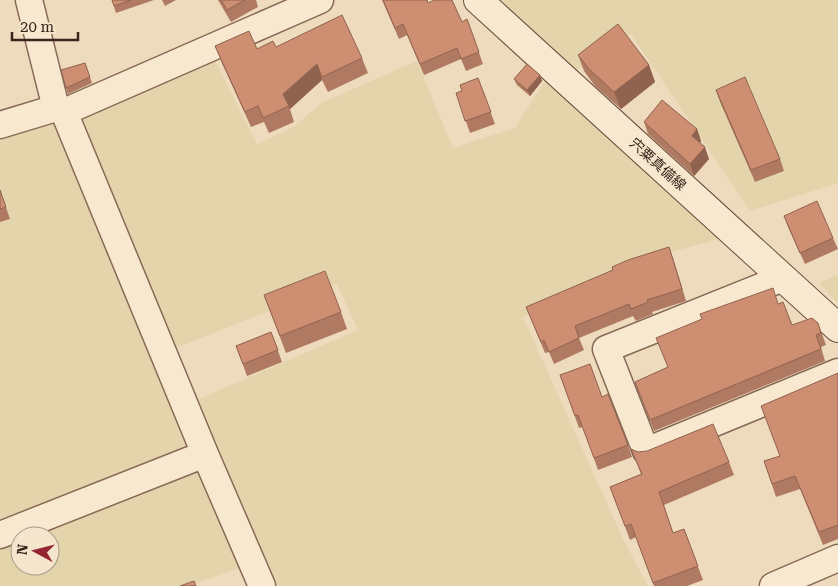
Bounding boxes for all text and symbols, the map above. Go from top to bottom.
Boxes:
scale bar [12,10,79,42]
text: 20 m [20,18,55,36]
street label: 宍粟真備線 [627,135,689,193]
north arrow [10,526,60,576]
text: N [13,543,31,556]

